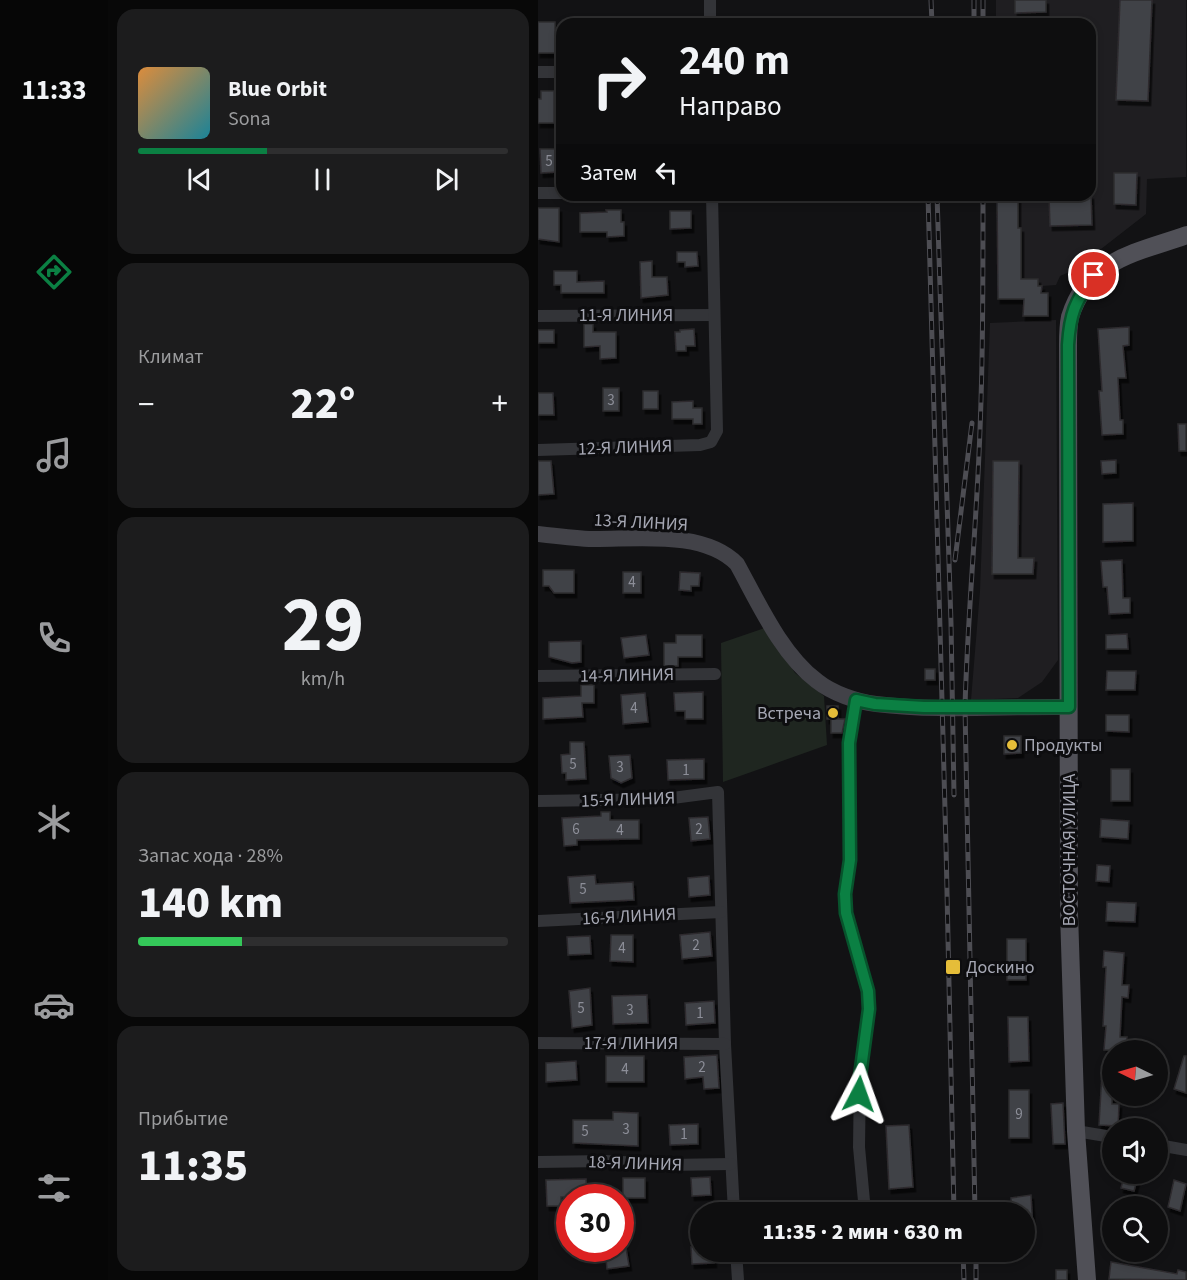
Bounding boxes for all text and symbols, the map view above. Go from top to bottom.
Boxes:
text: 240 m [679,31,790,91]
icon: right [580,42,658,120]
text: 11:33 [21,71,87,110]
text: Blue Orbit [228,73,327,105]
text: Направо [679,87,782,126]
text: Sona [228,105,271,133]
house number: 5 [545,151,553,172]
icon: left [650,156,683,189]
text: Затем [580,157,638,189]
icon: previous [183,163,216,196]
icon: pause [306,163,339,196]
icon: next [430,163,463,196]
pin [1068,249,1119,300]
icon: directions [33,251,75,293]
icon: arrive [1077,258,1110,291]
street label: 11-Я ЛИНИЯ [579,303,673,328]
text: Климат [138,343,204,371]
text: 22° [291,372,355,436]
text: − [138,381,154,428]
text: + [492,381,508,428]
house number: 3 [607,390,615,411]
street label: 12-Я ЛИНИЯ [577,433,673,462]
icon: music [33,434,75,476]
street label: 13-Я ЛИНИЯ [593,508,689,537]
text: 29 [282,570,364,681]
house number: 4 [628,572,636,593]
icon: phone [33,617,75,659]
street label: 14-Я ЛИНИЯ [580,662,674,689]
text: km/h [301,665,345,693]
house number: 4 [630,698,638,719]
place label: Встреча [757,701,821,726]
marker: Встреча [826,706,840,720]
place label: Продукты [1024,733,1102,758]
marker: Продукты [1005,738,1019,752]
house number: 5 [569,754,577,775]
house number: 3 [616,757,624,778]
house number: 1 [682,760,690,781]
street label: ВОСТОЧНАЯ УЛИЦА [1057,773,1082,926]
street label: 15-Я ЛИНИЯ [580,785,676,814]
icon: climate [33,801,75,843]
house number: 6 [572,819,580,840]
house number: 2 [695,819,703,840]
house number: 4 [616,820,624,841]
text: Запас хода · 28% [138,842,283,870]
text: 140 km [138,871,283,935]
house number: 5 [579,879,587,900]
street label: 16-Я ЛИНИЯ [581,902,677,931]
house number: 2 [692,935,700,956]
house number: 4 [618,938,626,959]
place label: Доскино [966,955,1035,980]
marker: Доскино [944,958,962,976]
icon: car [33,984,75,1026]
house number: 5 [577,998,585,1019]
house number: 3 [626,1000,634,1021]
house number: 1 [696,1003,704,1024]
street label: 17-Я ЛИНИЯ [584,1031,678,1056]
north arrow [1102,1040,1168,1106]
map controls [1102,1040,1168,1262]
house number: 2 [698,1057,706,1078]
house number: 4 [621,1059,629,1080]
position arrow [827,1062,891,1126]
house number: 9 [1015,1104,1023,1125]
text: Прибытие [138,1105,228,1133]
button: sound [1102,1118,1168,1184]
house number: 3 [622,1119,630,1140]
house number: 5 [581,1121,589,1142]
house number: 1 [680,1124,688,1145]
text: 11:35 [138,1134,248,1198]
street label: 18-Я ЛИНИЯ [587,1149,683,1178]
icon: filters [33,1167,75,1209]
speed limit sign: 30 [556,1184,634,1262]
button: search [1102,1196,1168,1262]
text: 11:35 · 2 мин · 630 m [762,1216,963,1248]

